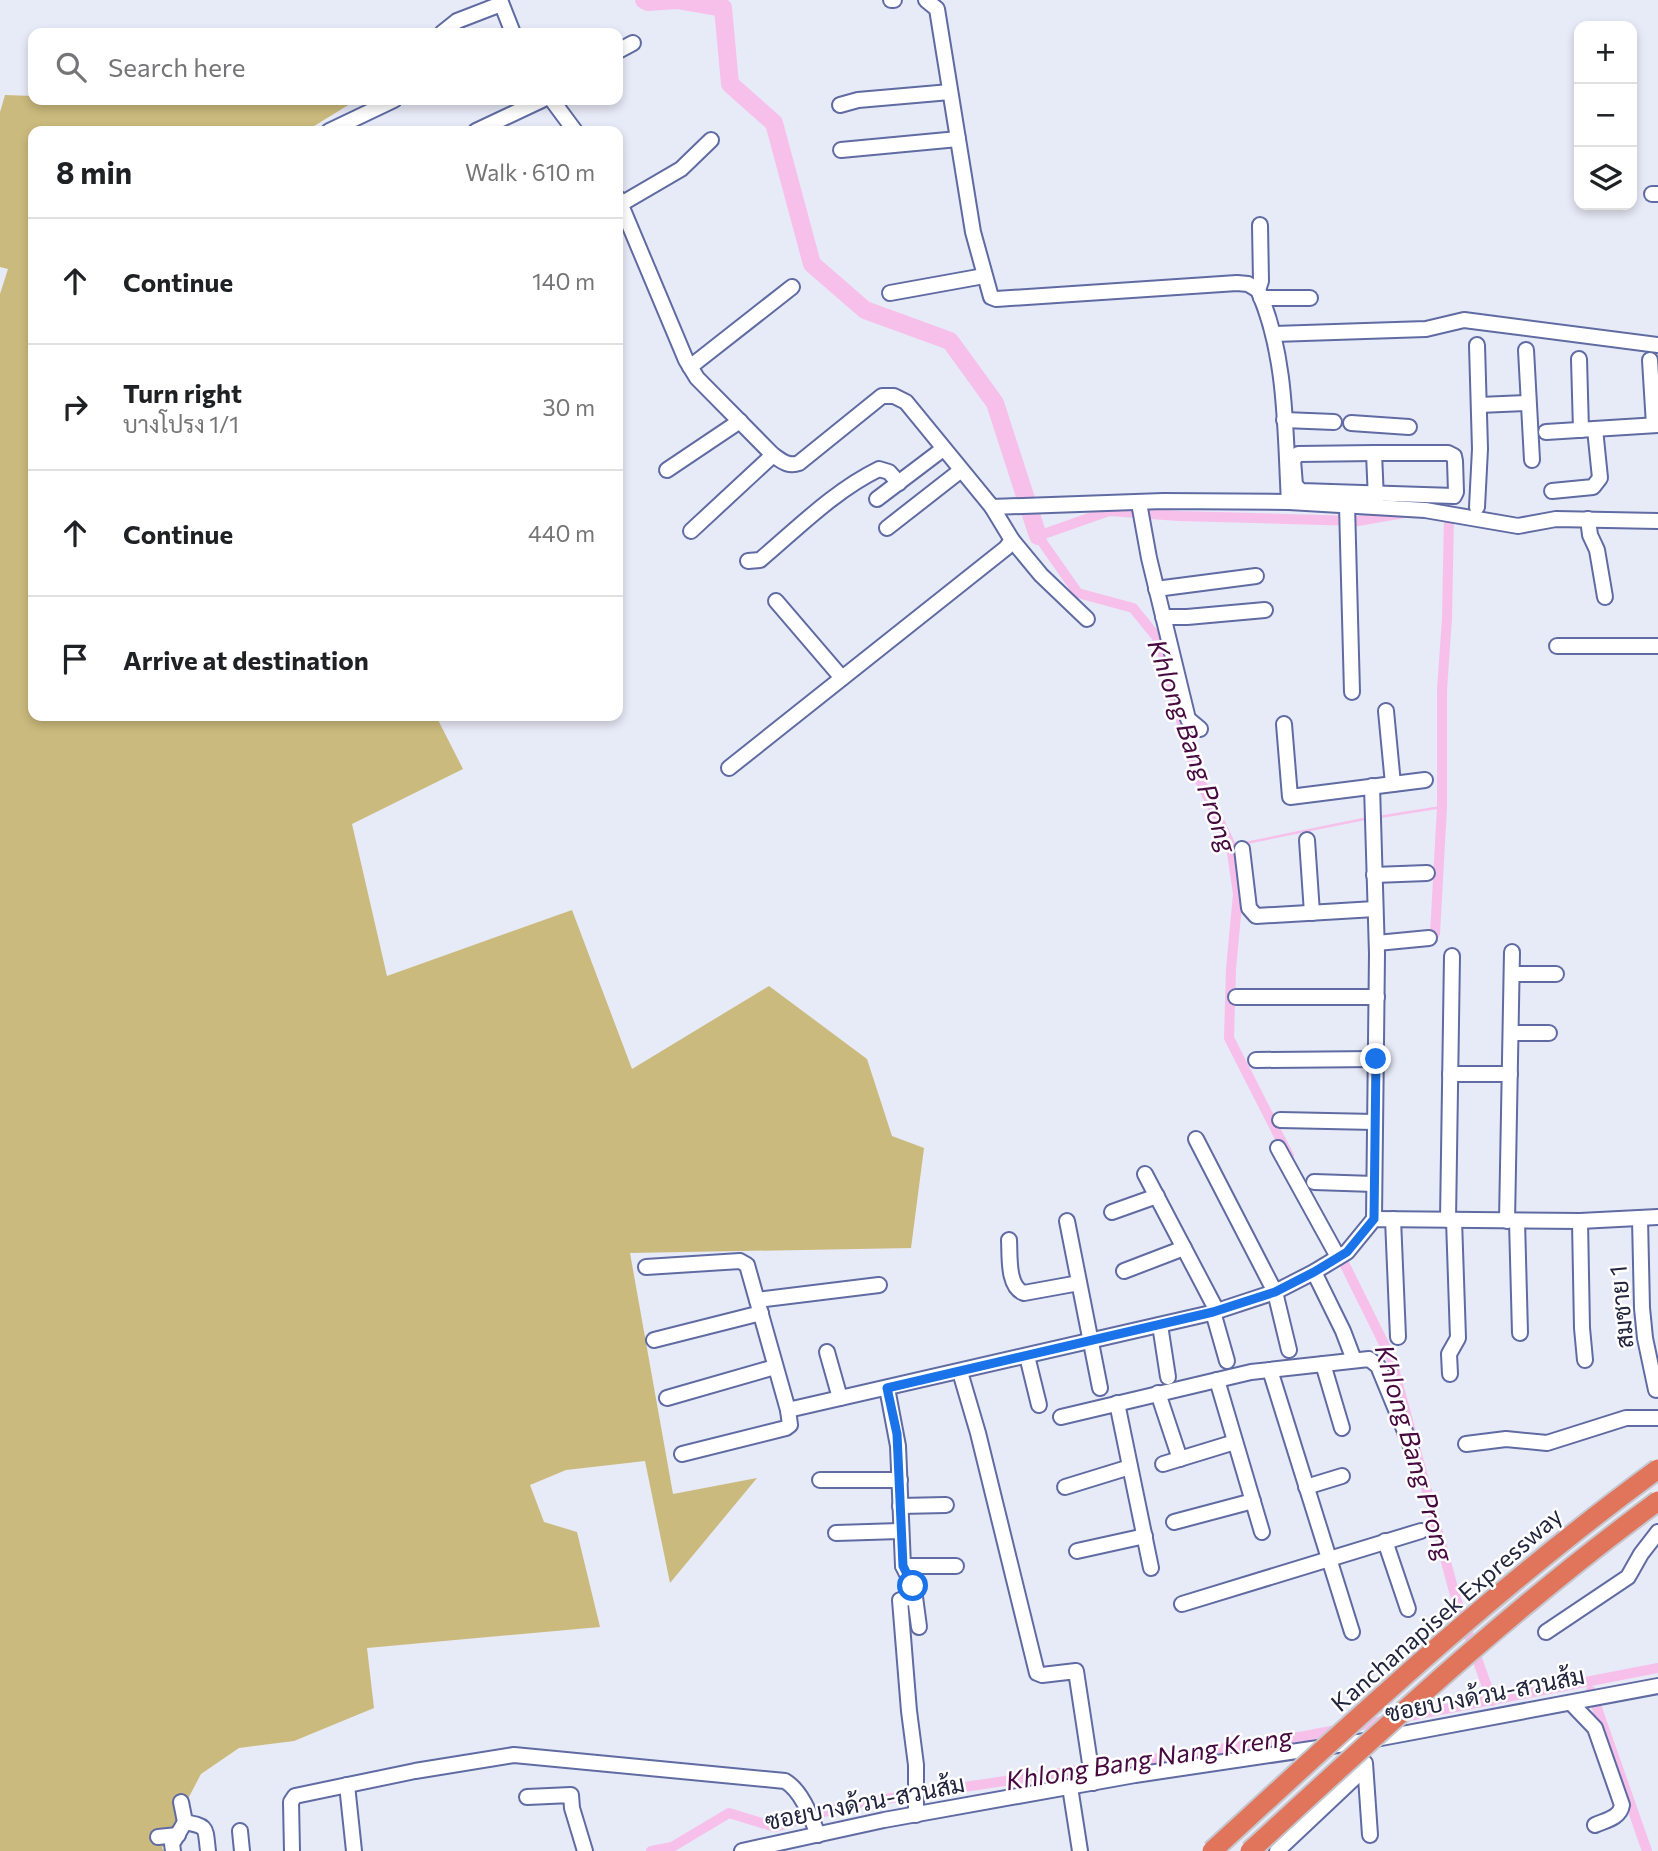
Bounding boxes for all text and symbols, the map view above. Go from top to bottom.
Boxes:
map controls [1574,21,1637,210]
button: + [1574,21,1637,84]
search box [28,28,623,105]
icon: search [52,48,90,86]
text: Search here [108,51,246,82]
button: − [1574,84,1637,147]
button: layers [1574,147,1637,210]
text: 8 min [56,153,132,190]
text: Walk · 610 m [465,158,595,186]
icon: ahead [56,262,94,300]
text: Continue [123,266,233,297]
text: 140 m [532,267,595,295]
text: Turn right [123,377,242,408]
icon: right [56,388,94,426]
text: 30 m [542,393,595,421]
text: บางโปรง 1/1 [123,410,239,438]
icon: ahead [56,514,94,552]
text: Continue [123,518,233,549]
text: 440 m [528,519,595,547]
water label: Khlong Bang Prong [1142,635,1245,857]
icon: arrive [56,640,94,678]
text: Arrive at destination [123,644,369,675]
route end [1360,1043,1391,1074]
street label: สมชาย 1 [1602,1264,1639,1350]
water label: Khlong Bang Prong [1370,1341,1461,1565]
street label: Kanchanapisek Expressway [1325,1501,1567,1717]
route start [897,1570,928,1601]
street label: ซอยบางด้วน-สวนส้ม [1382,1660,1587,1727]
water label: Khlong Bang Nang Kreng [1003,1719,1295,1796]
street label: ซอยบางด้วน-สวนส้ม [762,1768,967,1835]

